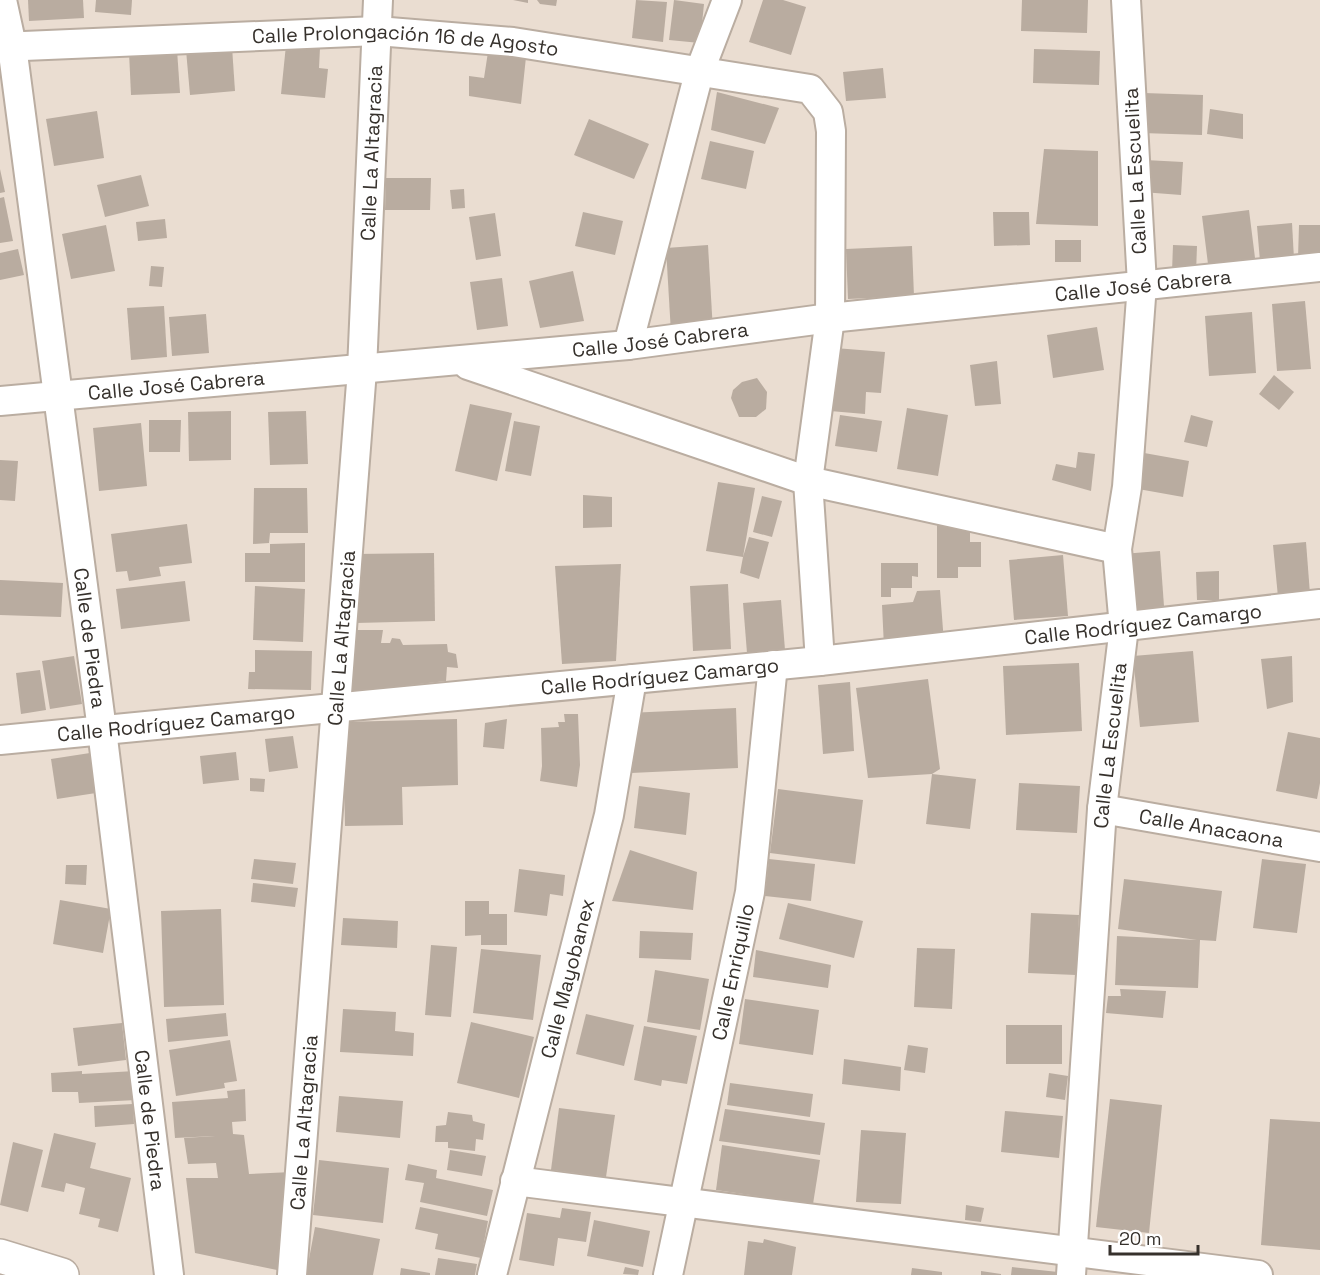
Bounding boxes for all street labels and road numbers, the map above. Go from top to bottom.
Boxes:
street label: Calle Prolongación 16 de Agosto [251,18,561,62]
street label: Calle La Altagracia [355,64,388,241]
street label: Calle La Escuelita [1118,87,1152,255]
street label: Calle José Cabrera [1053,263,1233,308]
street label: Calle José Cabrera [571,316,750,363]
street label: Calle José Cabrera [87,364,266,406]
street label: Calle La Altagracia [322,549,361,727]
street label: Calle de Piedra [68,566,112,710]
street label: Calle Rodríguez Camargo [1023,598,1263,651]
street label: Calle Rodríguez Camargo [540,652,780,701]
street label: Calle La Escuelita [1088,661,1133,829]
street label: Calle Rodríguez Camargo [56,699,296,747]
street label: Calle Anacaona [1137,803,1286,853]
street label: Calle Mayobanex [535,896,600,1061]
street label: Calle Enriquillo [706,901,760,1043]
street label: Calle La Altagracia [284,1034,324,1211]
street label: Calle de Piedra [128,1048,171,1192]

